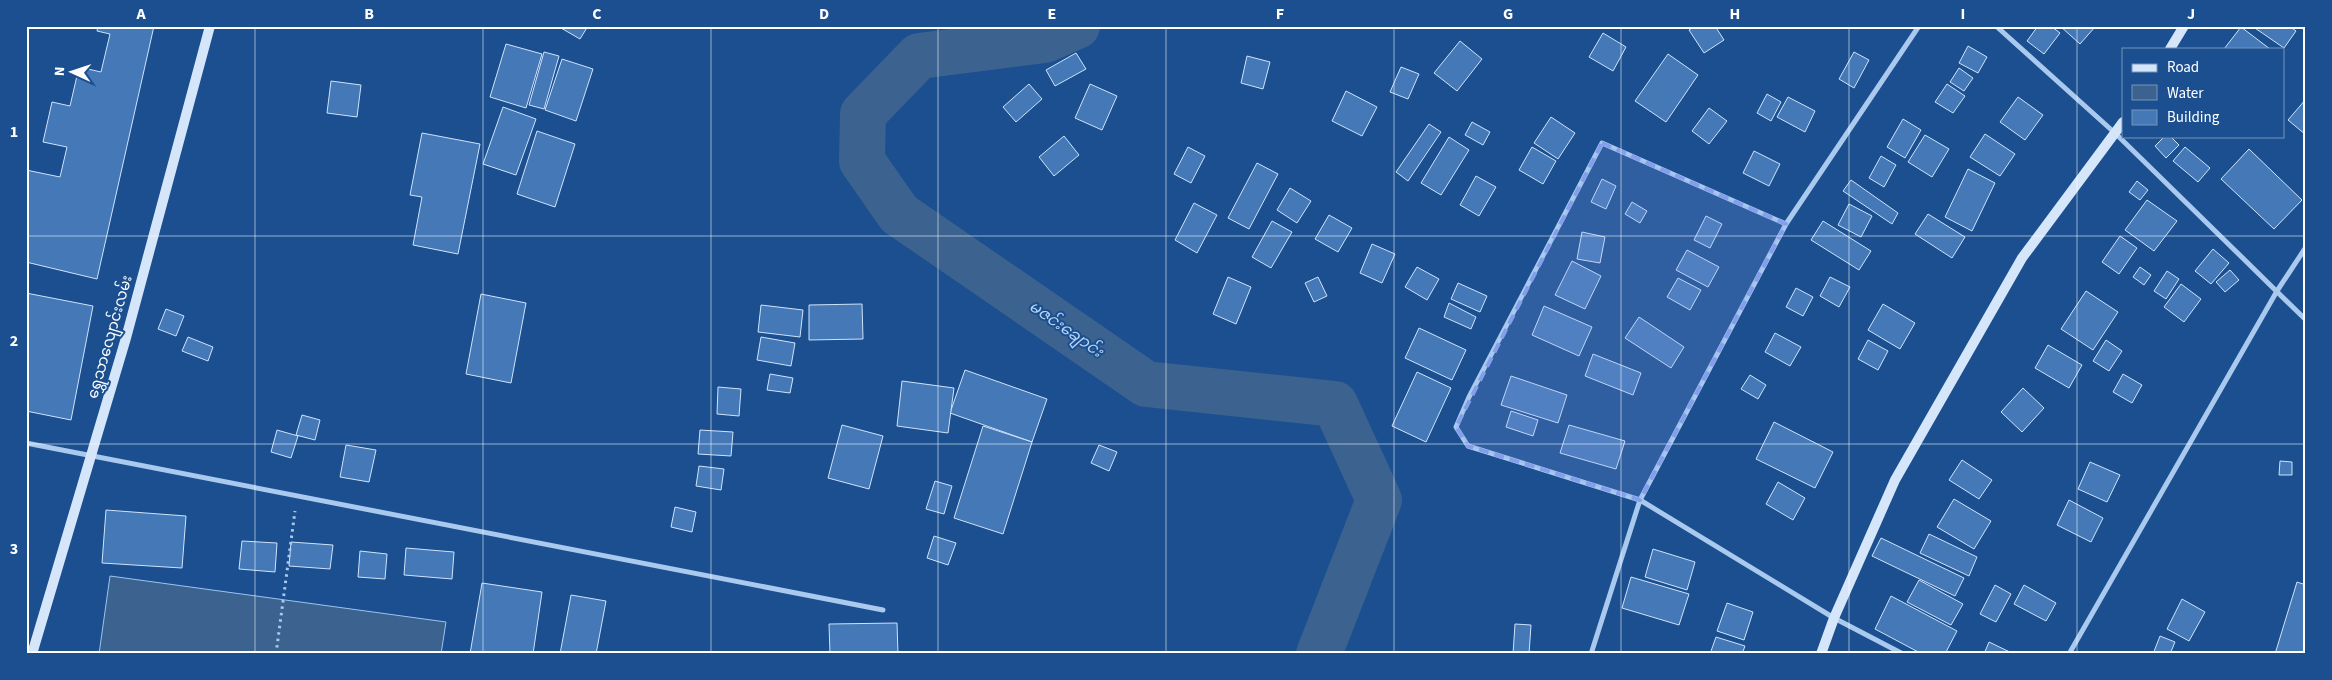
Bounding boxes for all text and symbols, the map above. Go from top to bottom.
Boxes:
text: A [135,3,146,25]
text: B [364,3,374,25]
text: C [592,3,602,25]
text: D [819,3,829,25]
text: E [1048,3,1056,25]
text: F [1276,3,1284,25]
text: G [1503,3,1513,25]
text: H [1730,3,1740,25]
text: I [1961,3,1965,25]
text: J [2187,3,2195,25]
north arrow [48,48,98,98]
legend [2122,48,2284,138]
text: Road [2167,57,2199,78]
text: N [50,66,70,77]
text: Water [2167,83,2204,104]
text: Building [2167,107,2220,128]
text: 1 [10,121,18,143]
street label: ရွှေသာလျောင်းလမ်း [82,273,139,401]
water label: မဇင်းချောင်း [1023,295,1109,365]
text: 2 [10,330,18,352]
text: 3 [10,538,18,560]

